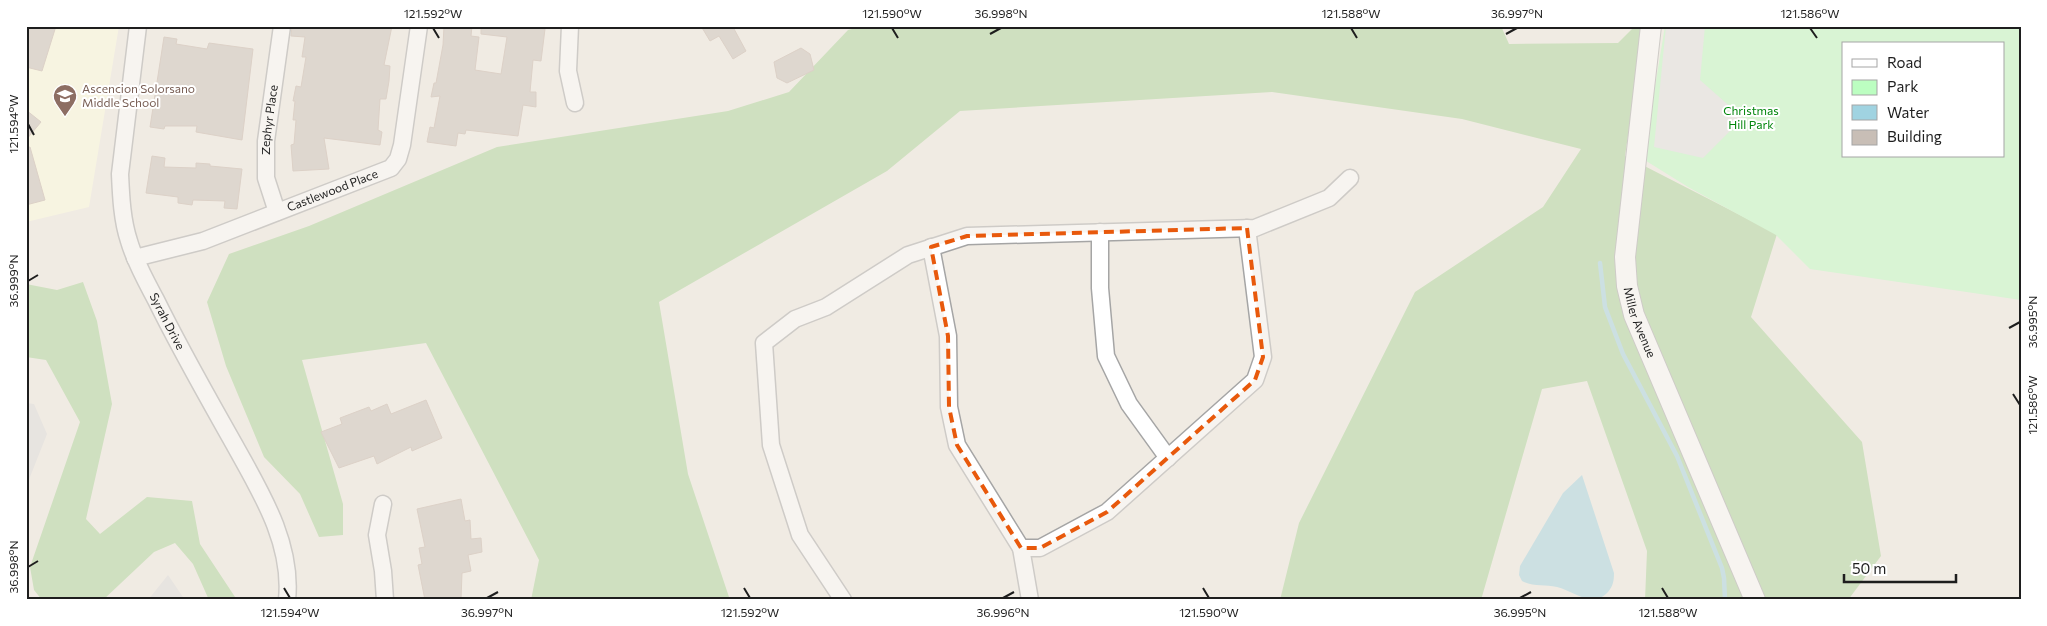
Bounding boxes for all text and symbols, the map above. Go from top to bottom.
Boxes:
text: 121.592°W [404,6,462,20]
text: 121.590°W [862,6,922,20]
text: 36.998°N [974,6,1028,20]
text: 121.588°W [1321,6,1381,20]
text: 36.997°N [1491,6,1543,20]
text: 121.586°W [1780,6,1840,20]
legend [1842,42,2004,158]
text: Road [1887,53,1922,71]
text: Park [1887,77,1918,95]
place label: Ascencion Solorsano Middle School [82,81,195,109]
school or university icon: Ascencion Solorsano Middle School [52,83,78,117]
street label: Zephyr Place [258,84,280,155]
text: 121.594°W [6,95,20,154]
park label: Christmas Hill Park [1723,103,1779,131]
text: Water [1887,103,1929,121]
text: Building [1887,127,1942,145]
street label: Castlewood Place [285,166,380,214]
text: 36.999°N [6,254,20,308]
street label: Miller Avenue [1621,285,1659,359]
street label: Syrah Drive [147,290,188,352]
text: 36.995°N [2025,296,2039,348]
text: 121.586°W [2025,375,2039,435]
text: 36.998°N [6,540,20,594]
scale bar [1844,551,1957,583]
text: 50 m [1852,559,1886,577]
text: 121.594°W [261,605,320,619]
text: 36.997°N [461,605,513,619]
text: 121.592°W [721,605,779,619]
text: 36.996°N [976,605,1030,619]
text: 121.590°W [1179,605,1239,619]
text: 36.995°N [1494,605,1546,619]
text: 121.588°W [1638,605,1698,619]

